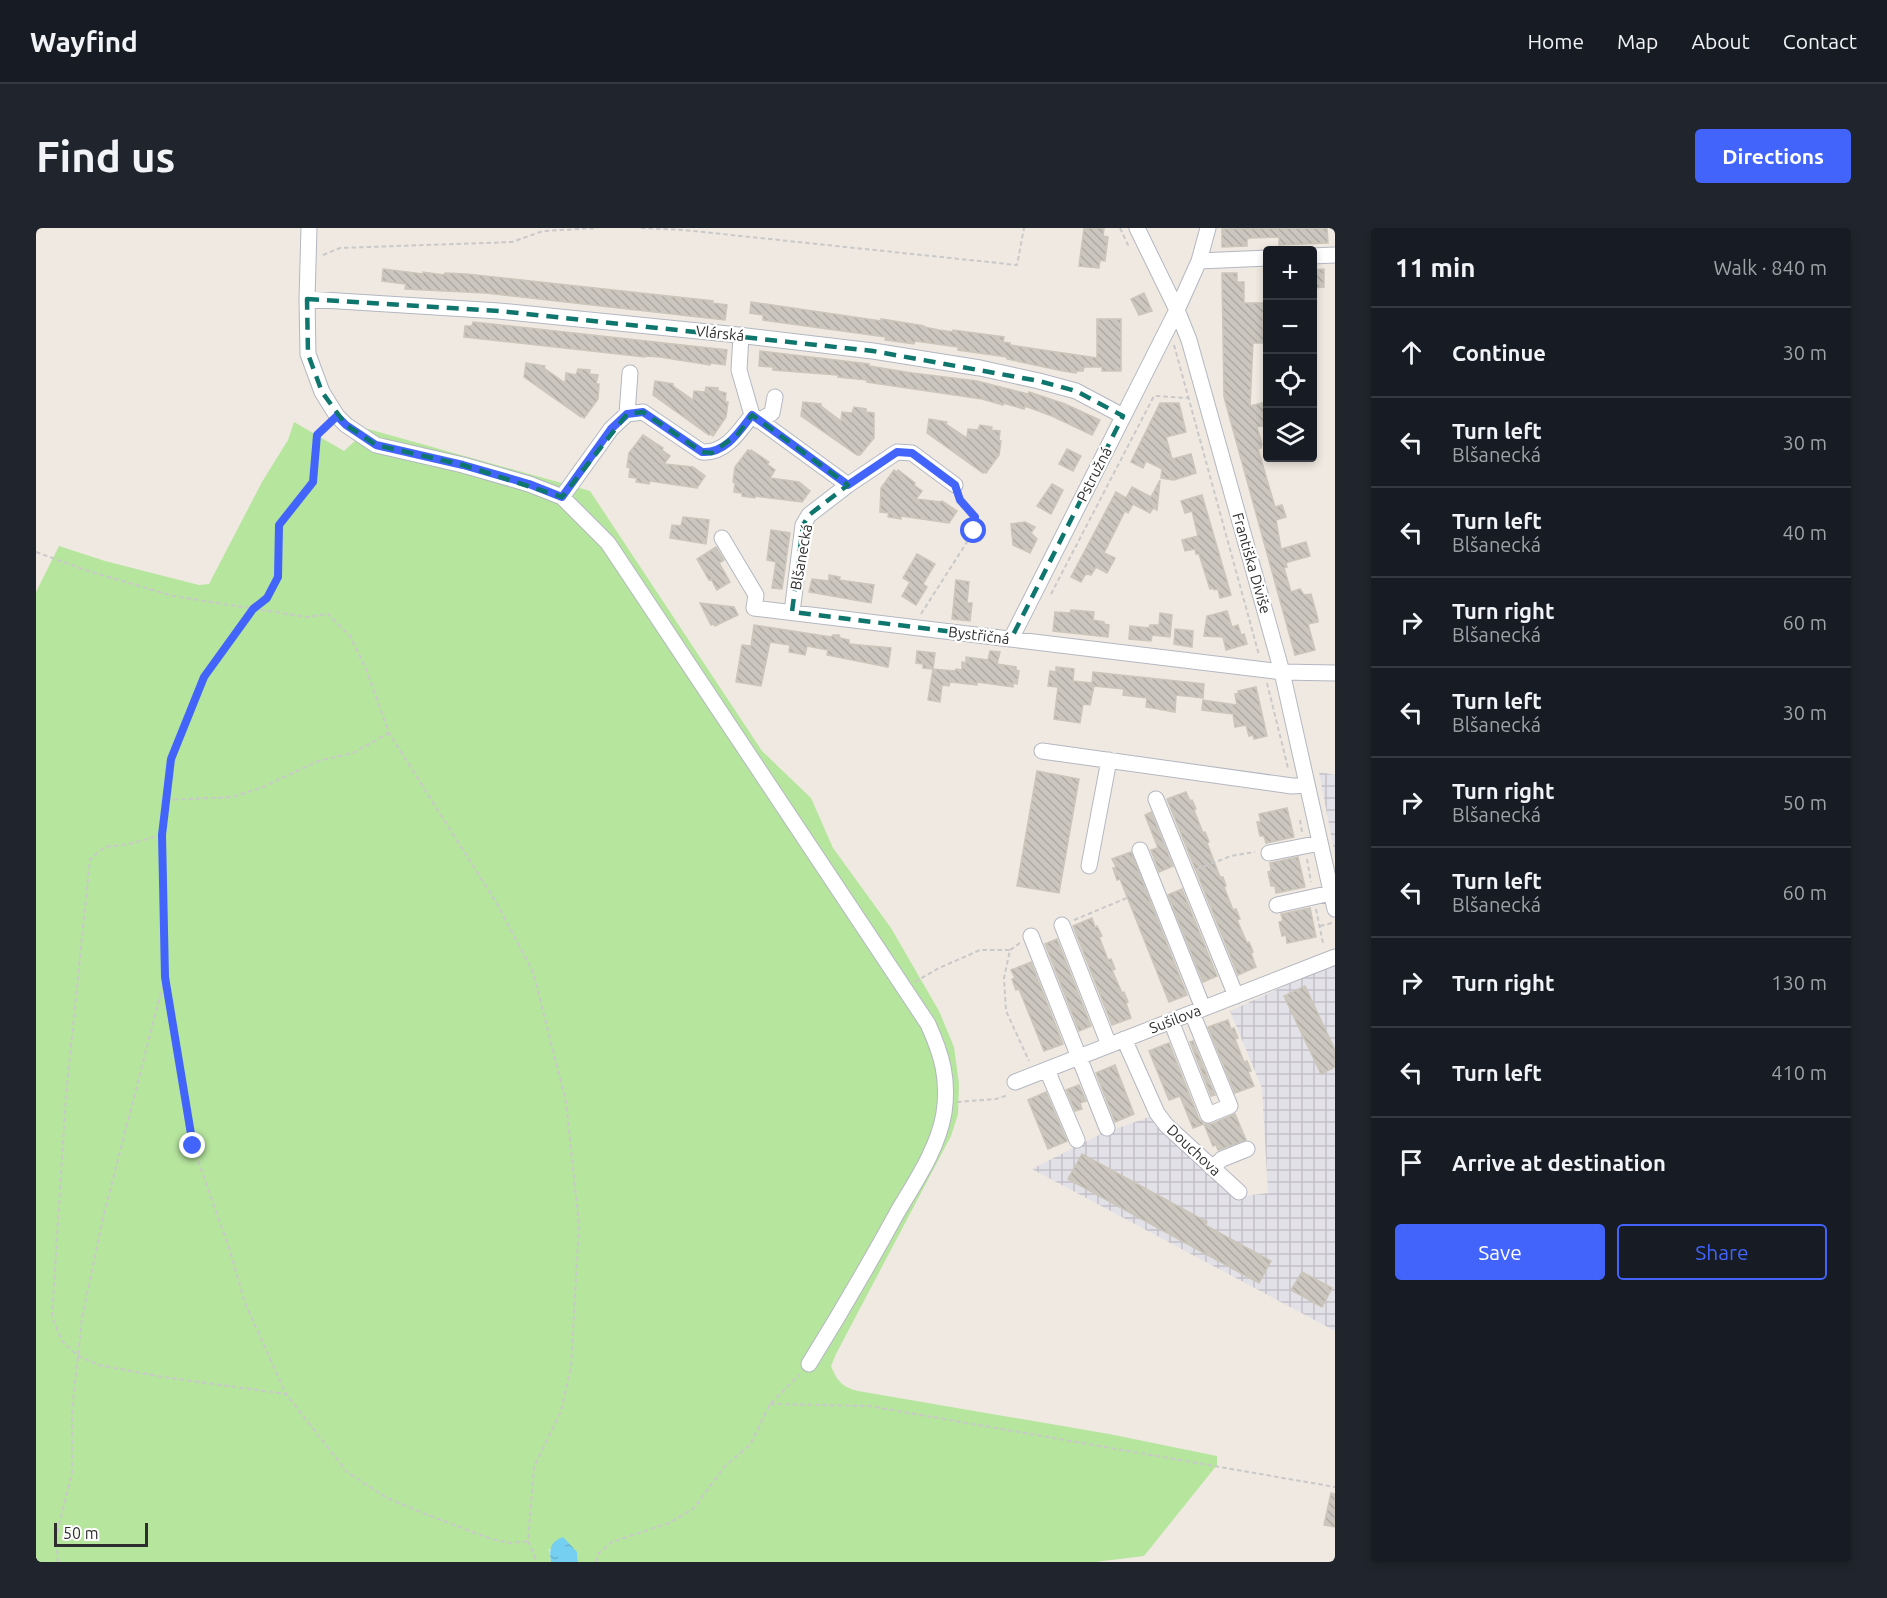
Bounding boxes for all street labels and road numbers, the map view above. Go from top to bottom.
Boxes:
street label: Vlárská [695,322,745,344]
street label: Pstružná [1073,444,1115,504]
street label: Františka Diviše [1229,511,1275,615]
street label: Blšanecká [787,523,815,591]
street label: Bystřičná [947,623,1011,647]
street label: Sušilova [1147,1001,1203,1037]
street label: Douchova [1164,1121,1224,1179]

